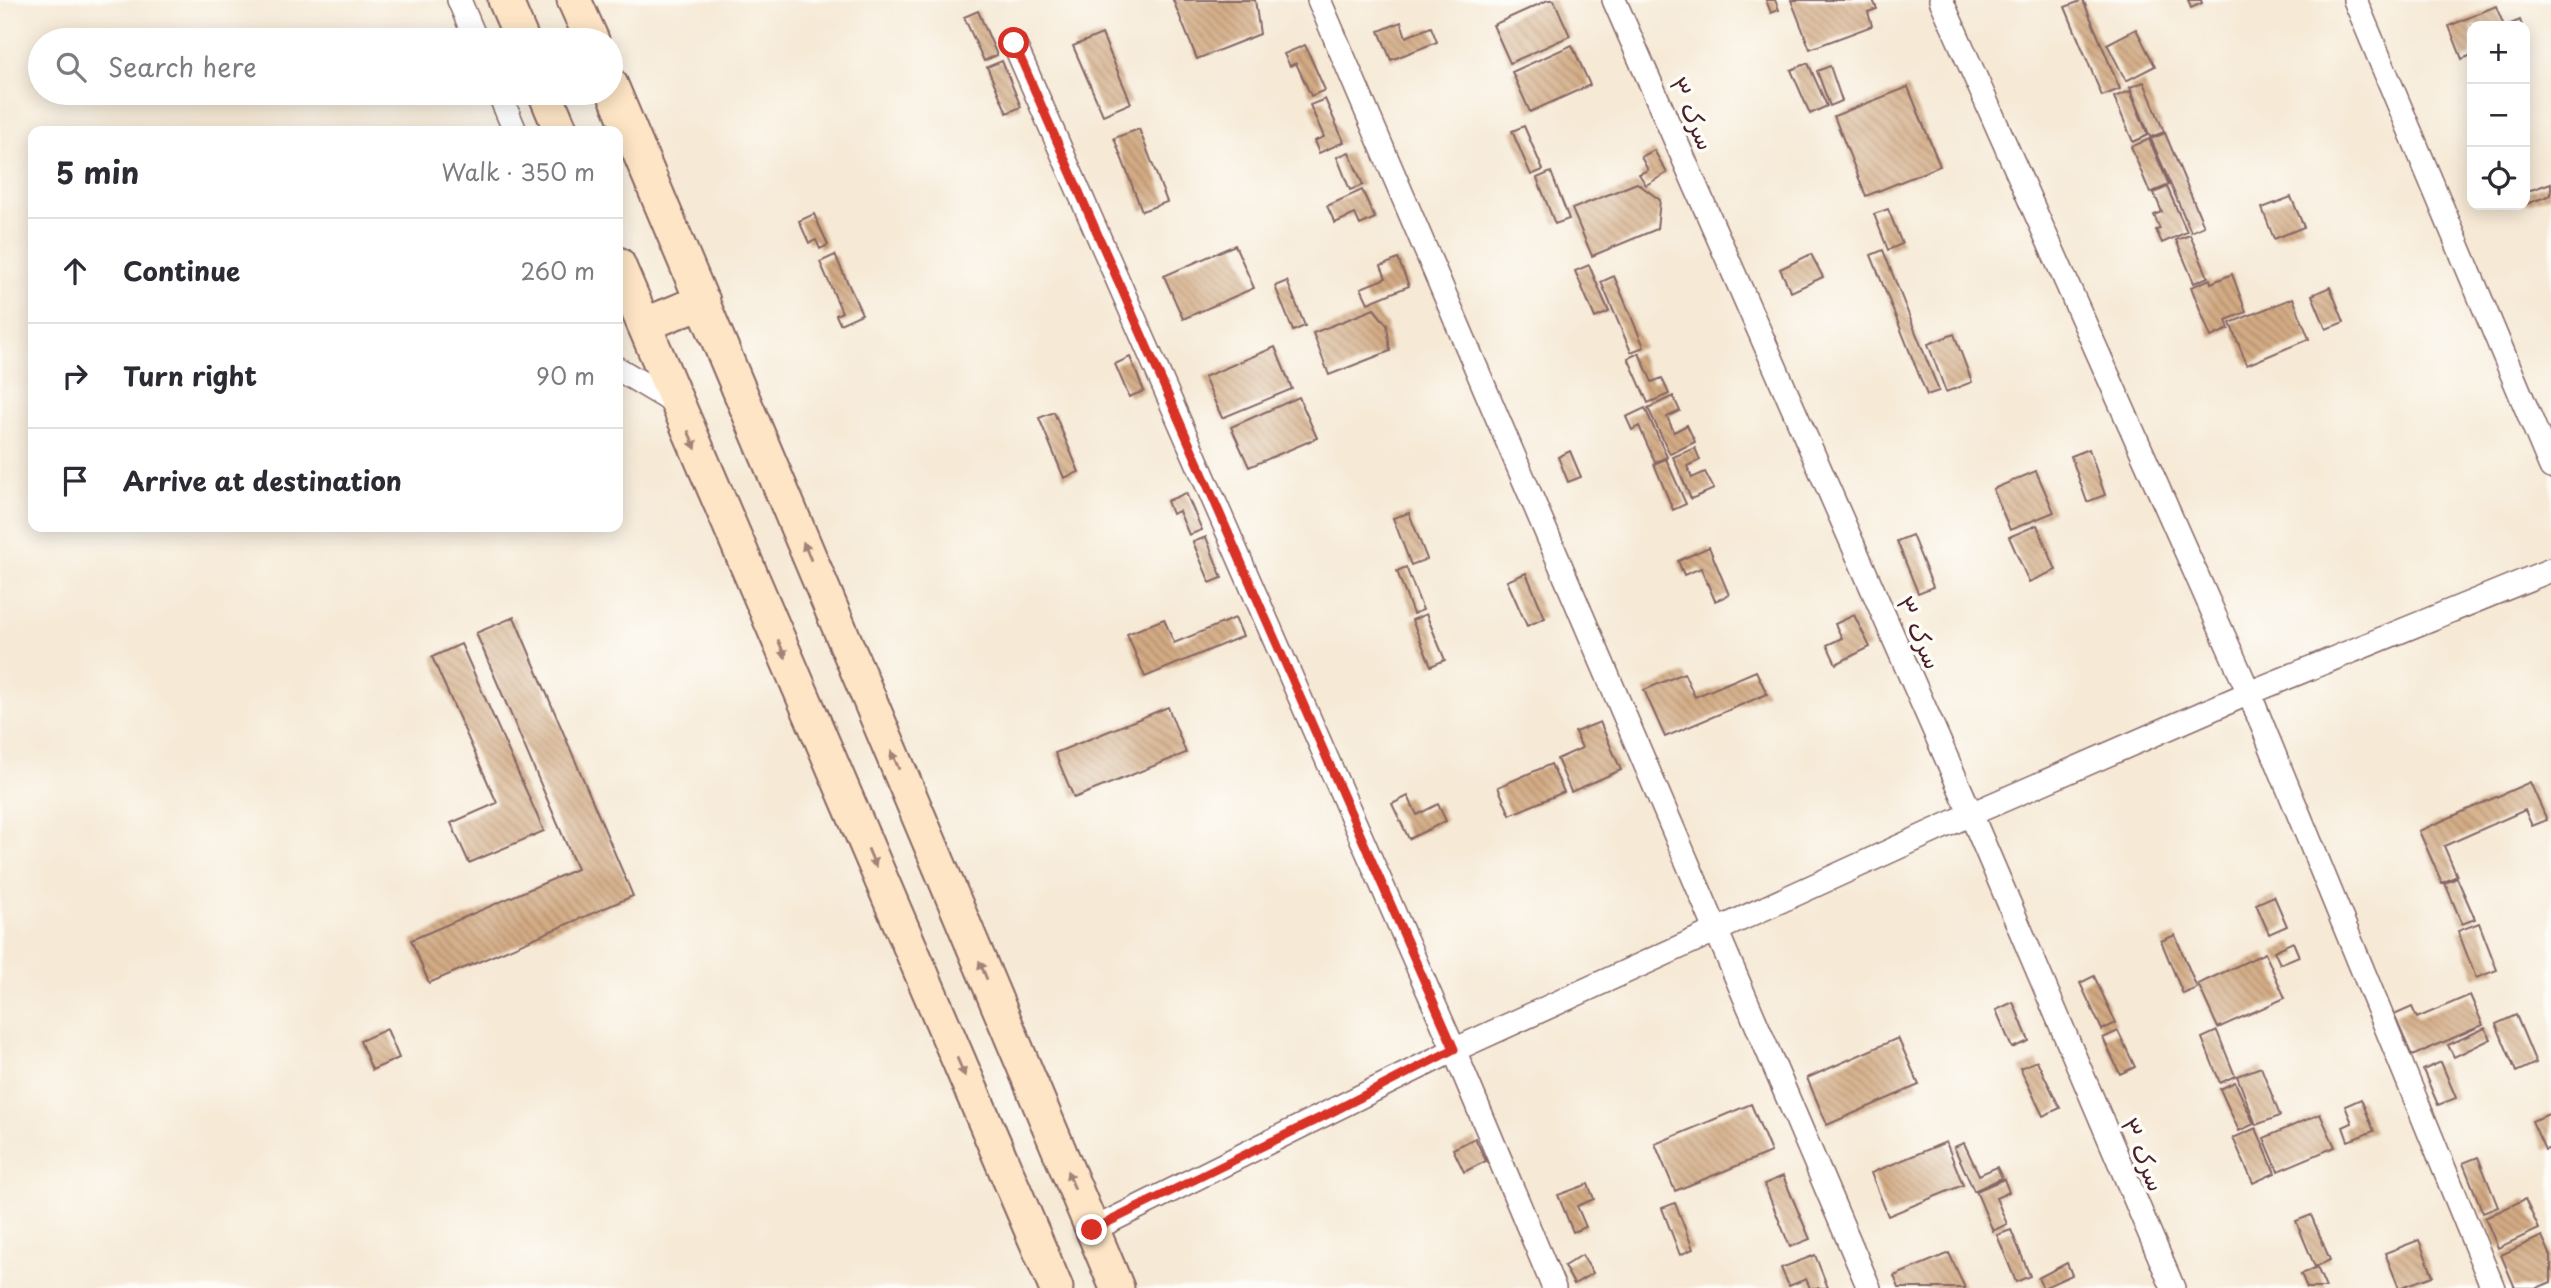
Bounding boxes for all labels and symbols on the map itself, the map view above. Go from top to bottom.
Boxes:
route start [998,27,1029,58]
street label: سرک ۳ [1661,71,1725,155]
one-way arrow [687,429,698,450]
one-way arrow [801,540,812,561]
street label: سرک ۳ [1888,590,1952,674]
one-way arrow [776,639,788,659]
one-way arrow [889,750,900,771]
one-way arrow [866,848,877,869]
one-way arrow [977,960,988,981]
one-way arrow [955,1057,967,1077]
street label: سرک ۳ [2112,1112,2176,1196]
one-way arrow [1065,1170,1077,1190]
route end [1076,1214,1107,1245]

